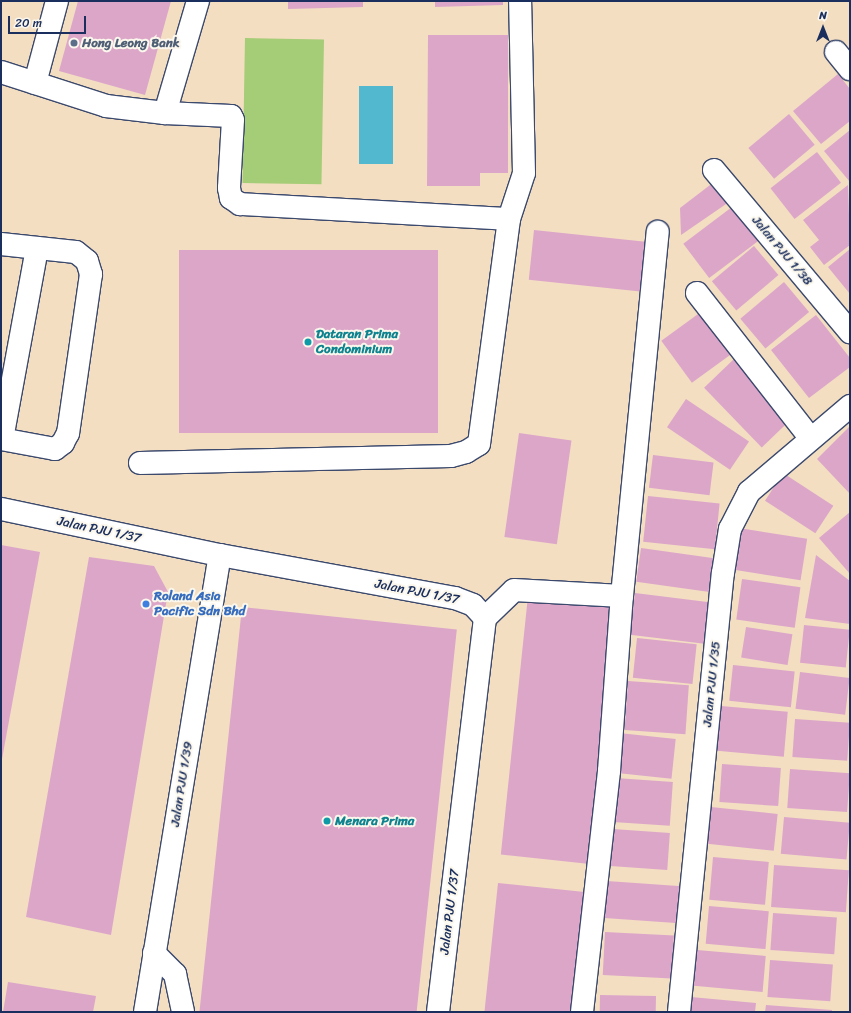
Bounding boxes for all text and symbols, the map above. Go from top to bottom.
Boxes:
text: N [819,6,827,25]
scale bar [10,8,88,34]
north arrow [803,8,843,48]
text: 20 m [15,12,42,34]
place label: Hong Leong Bank [82,35,180,51]
marker: Hong Leong Bank [69,38,79,48]
street label: Jalan PJU 1/38 [748,213,816,289]
place label: Dataran Prima Condominium [316,327,398,358]
marker: Dataran Prima Condominium [303,337,313,347]
street label: Jalan PJU 1/37 [55,513,143,547]
street label: Jalan PJU 1/37 [373,576,461,608]
place label: Roland Asia Pacific Sdn Bhd [154,589,245,620]
marker: Roland Asia Pacific Sdn Bhd [141,599,151,609]
street label: Jalan PJU 1/35 [700,640,724,728]
street label: Jalan PJU 1/39 [168,740,196,828]
place label: Menara Prima [335,813,414,829]
marker: Menara Prima [322,816,332,826]
street label: Jalan PJU 1/37 [437,868,463,956]

